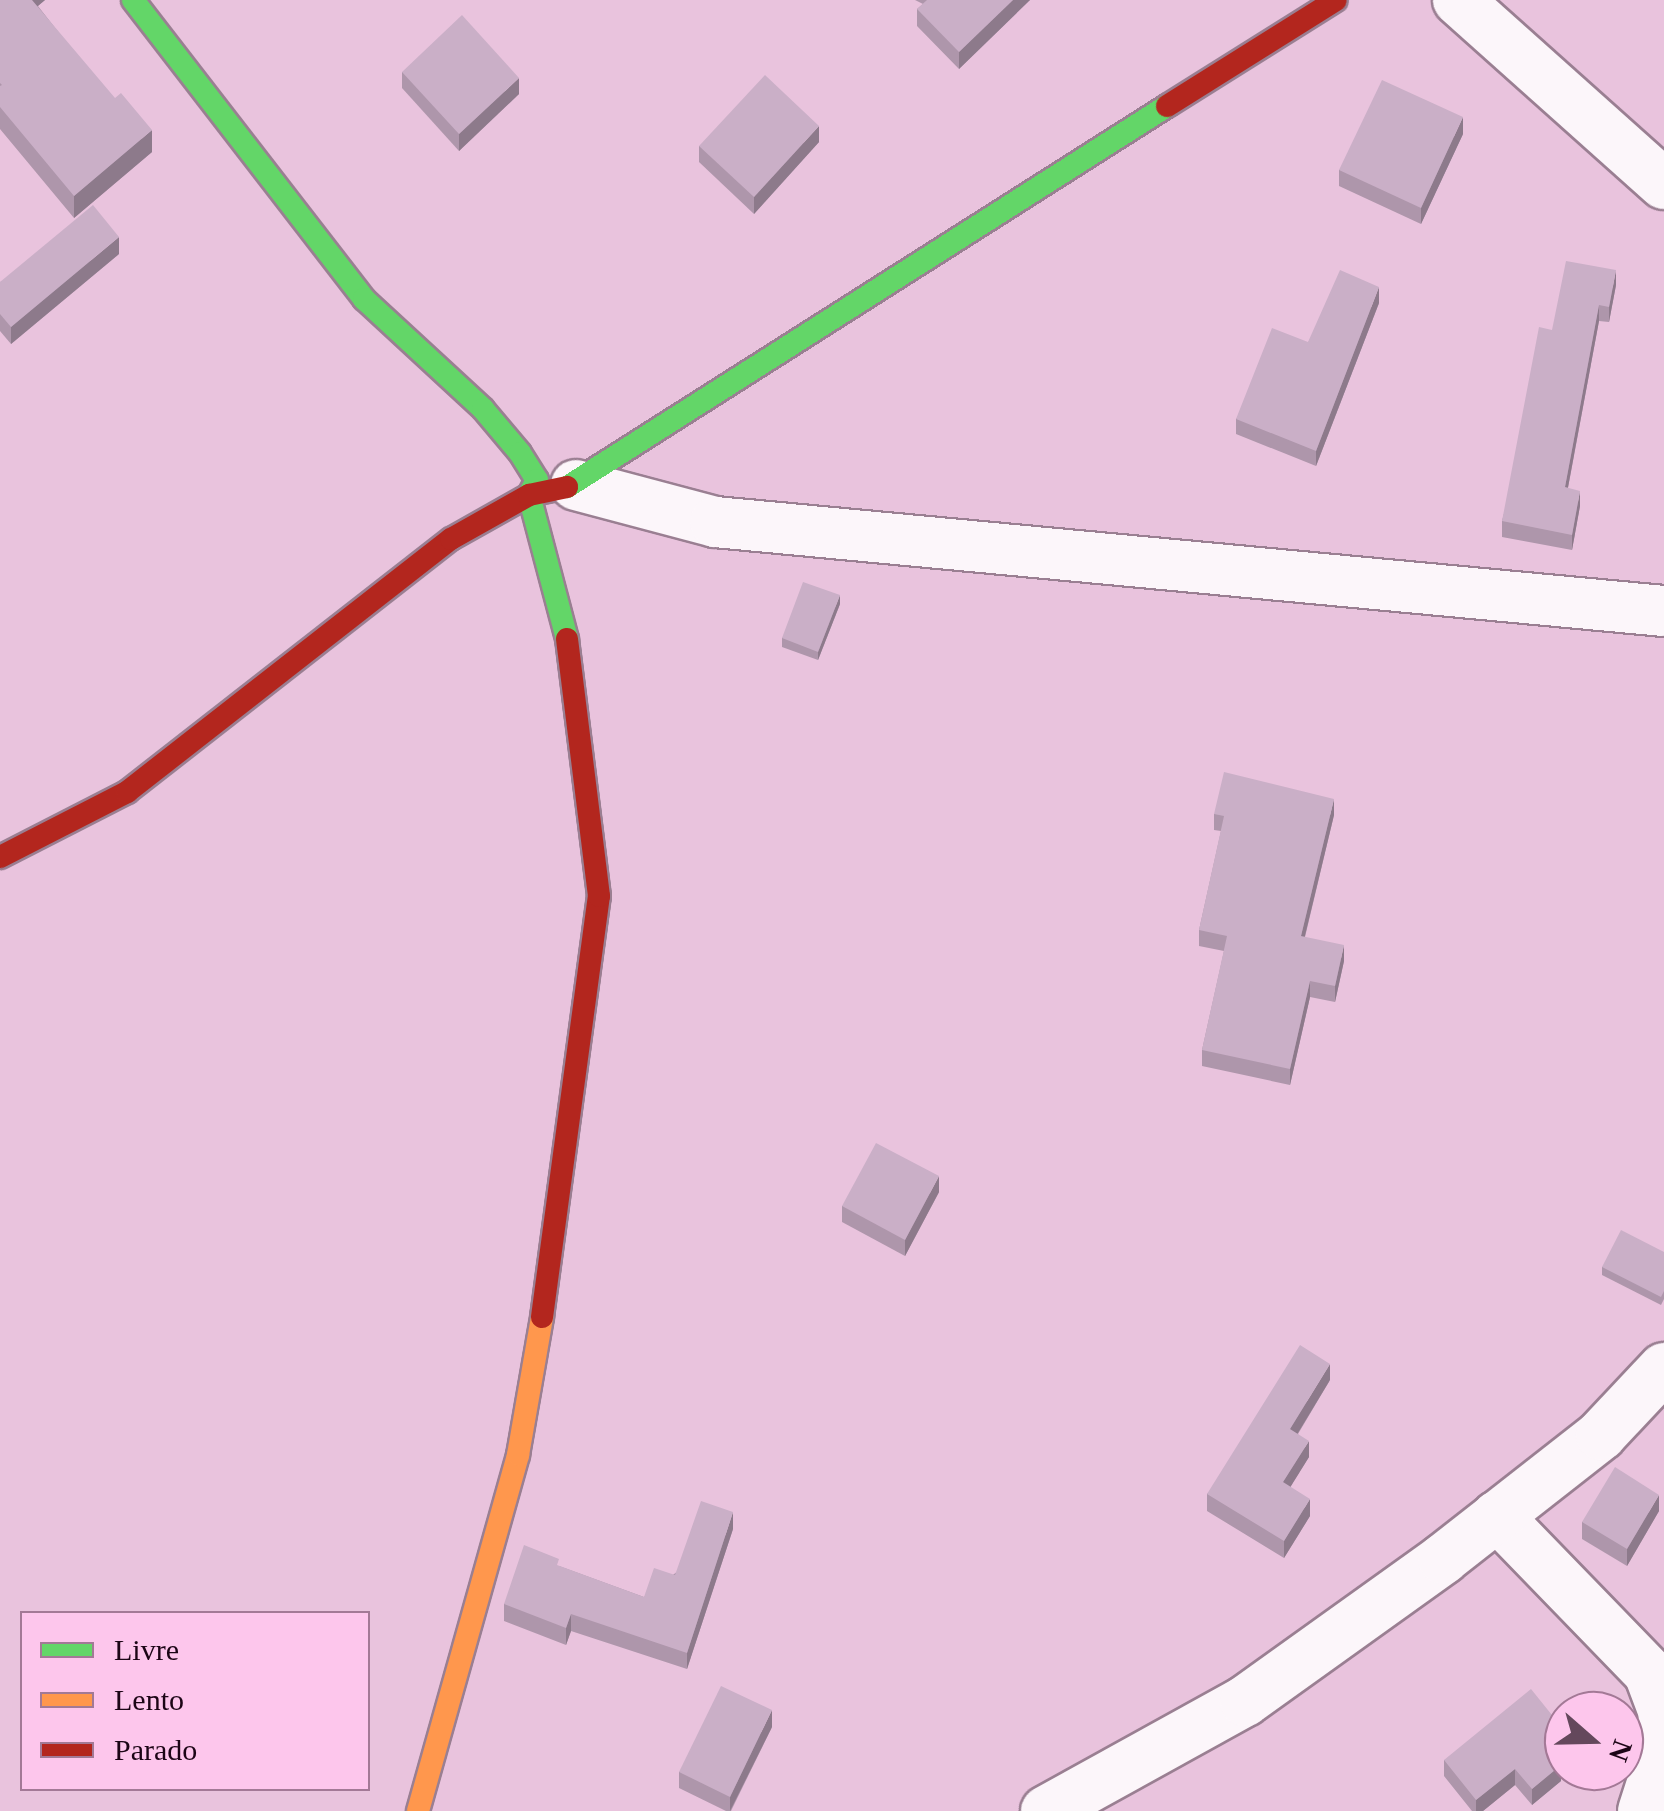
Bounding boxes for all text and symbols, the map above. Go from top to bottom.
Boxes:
legend [20,1611,370,1791]
text: Livre [114,1633,179,1666]
text: Lento [114,1683,184,1716]
north arrow [1544,1691,1644,1791]
text: Parado [114,1733,197,1766]
text: N [1603,1736,1639,1766]

